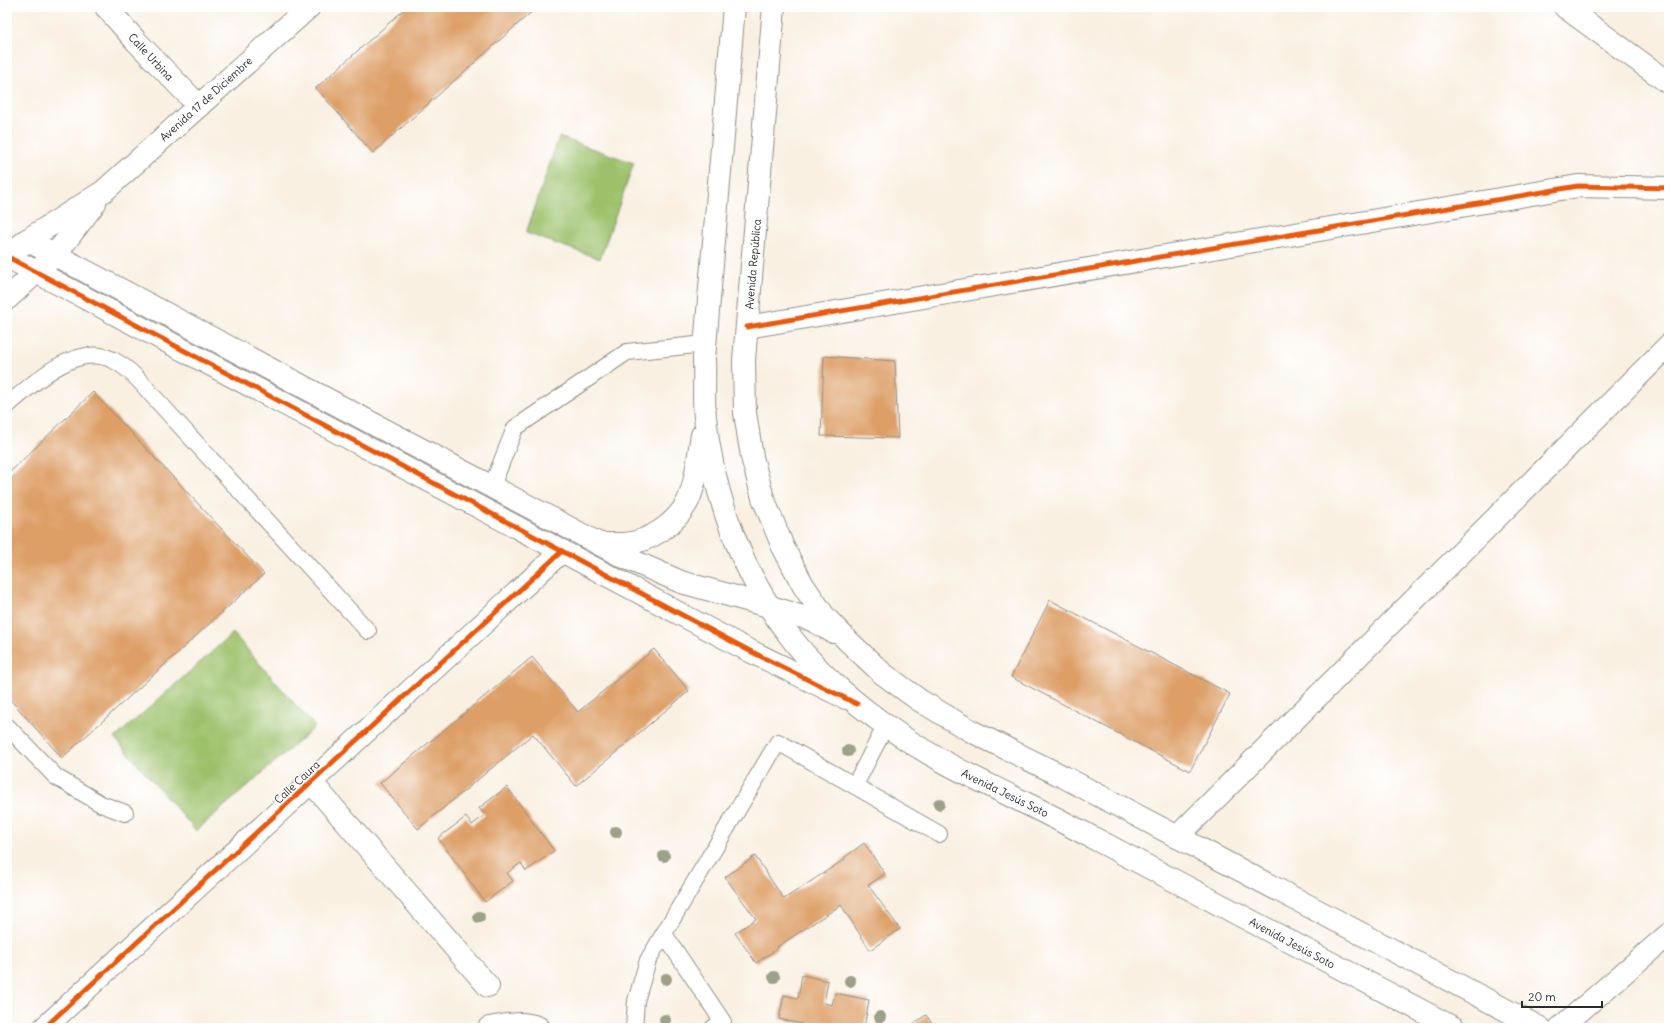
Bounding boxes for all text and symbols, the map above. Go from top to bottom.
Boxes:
street label: Calle Urbina [125,30,177,84]
street label: Avenida 17 de Diciembre [157,54,255,144]
street label: Avenida República [742,218,764,310]
street label: Calle Caura [271,757,323,807]
street label: Avenida Jesús Soto [959,766,1051,820]
street label: Avenida Jesús Soto [1247,914,1337,972]
scale bar [1522,983,1602,1009]
text: 20 m [1528,989,1556,1004]

